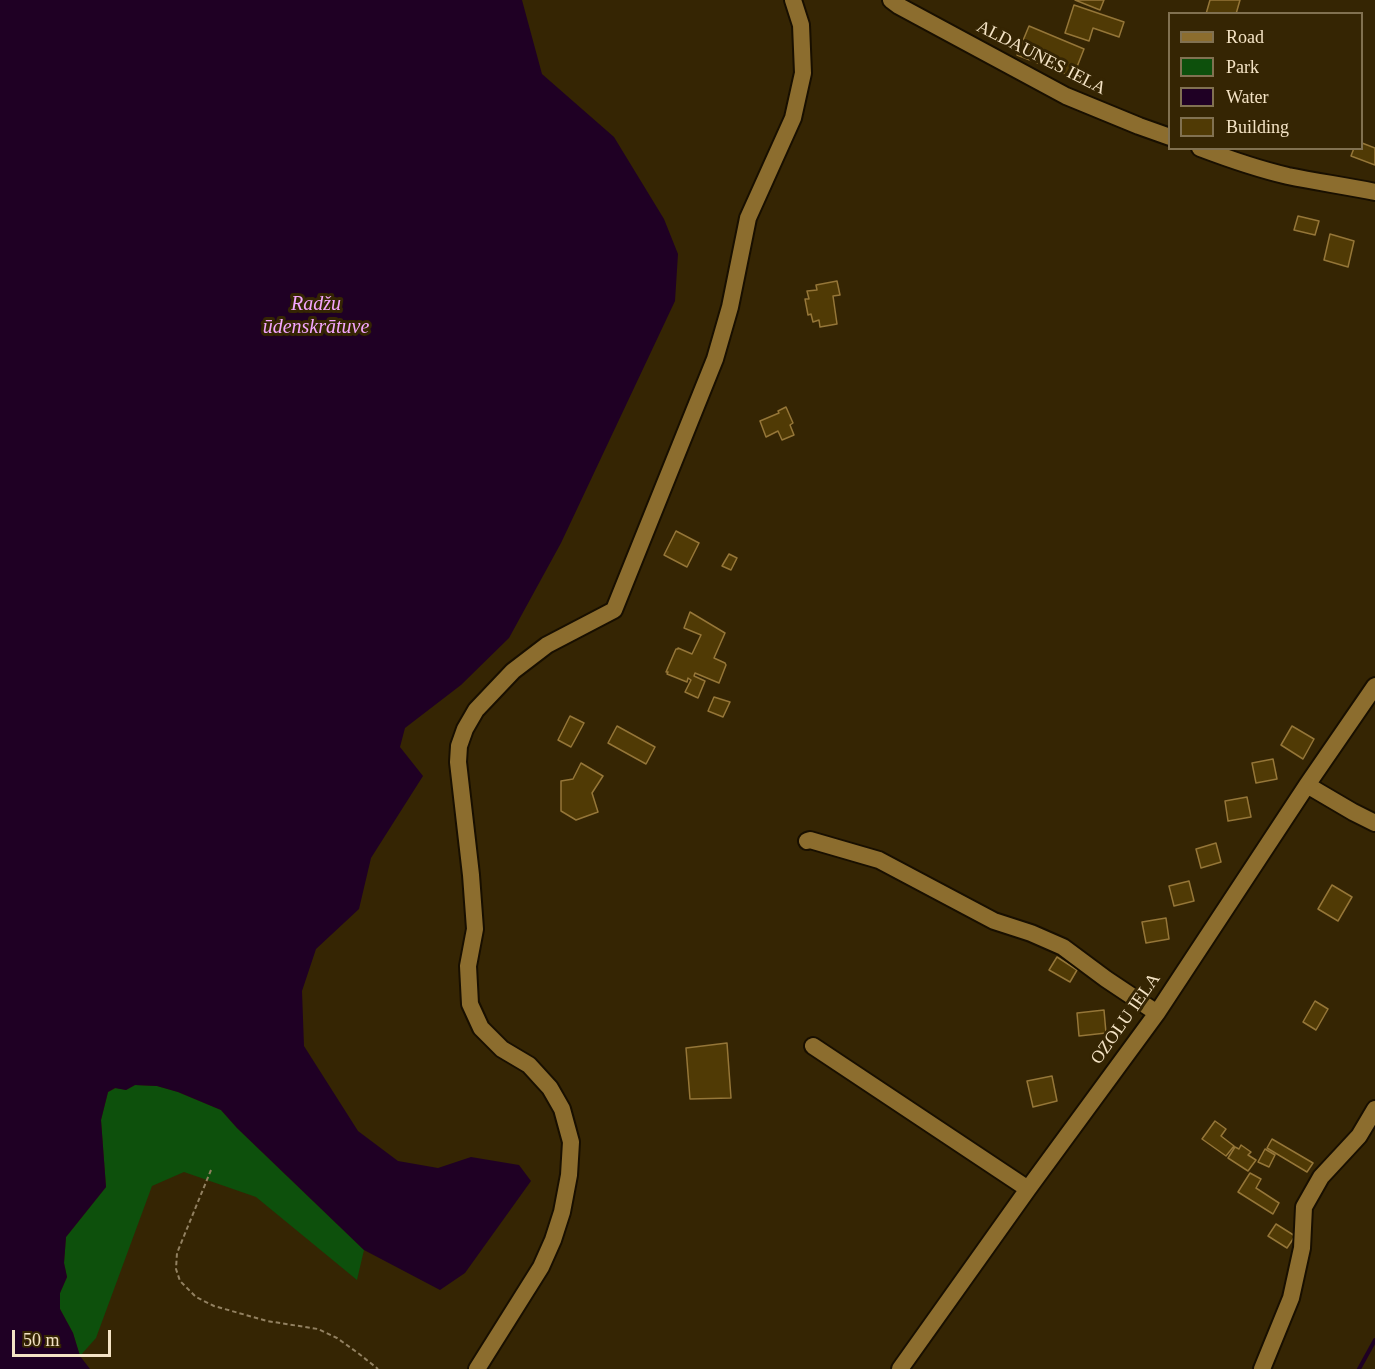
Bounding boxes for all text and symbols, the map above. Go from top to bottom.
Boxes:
legend [1168,12,1363,150]
street label: ALDAUNES IELA [973,16,1109,100]
text: Road [1226,27,1264,47]
text: Park [1226,57,1259,77]
text: Water [1226,87,1269,107]
text: Building [1226,117,1289,137]
water label: Radžu ūdenskrātuve [263,293,369,340]
street label: OZOLU IELA [1087,969,1165,1069]
scale bar [15,1318,114,1356]
text: 50 m [23,1330,60,1350]

